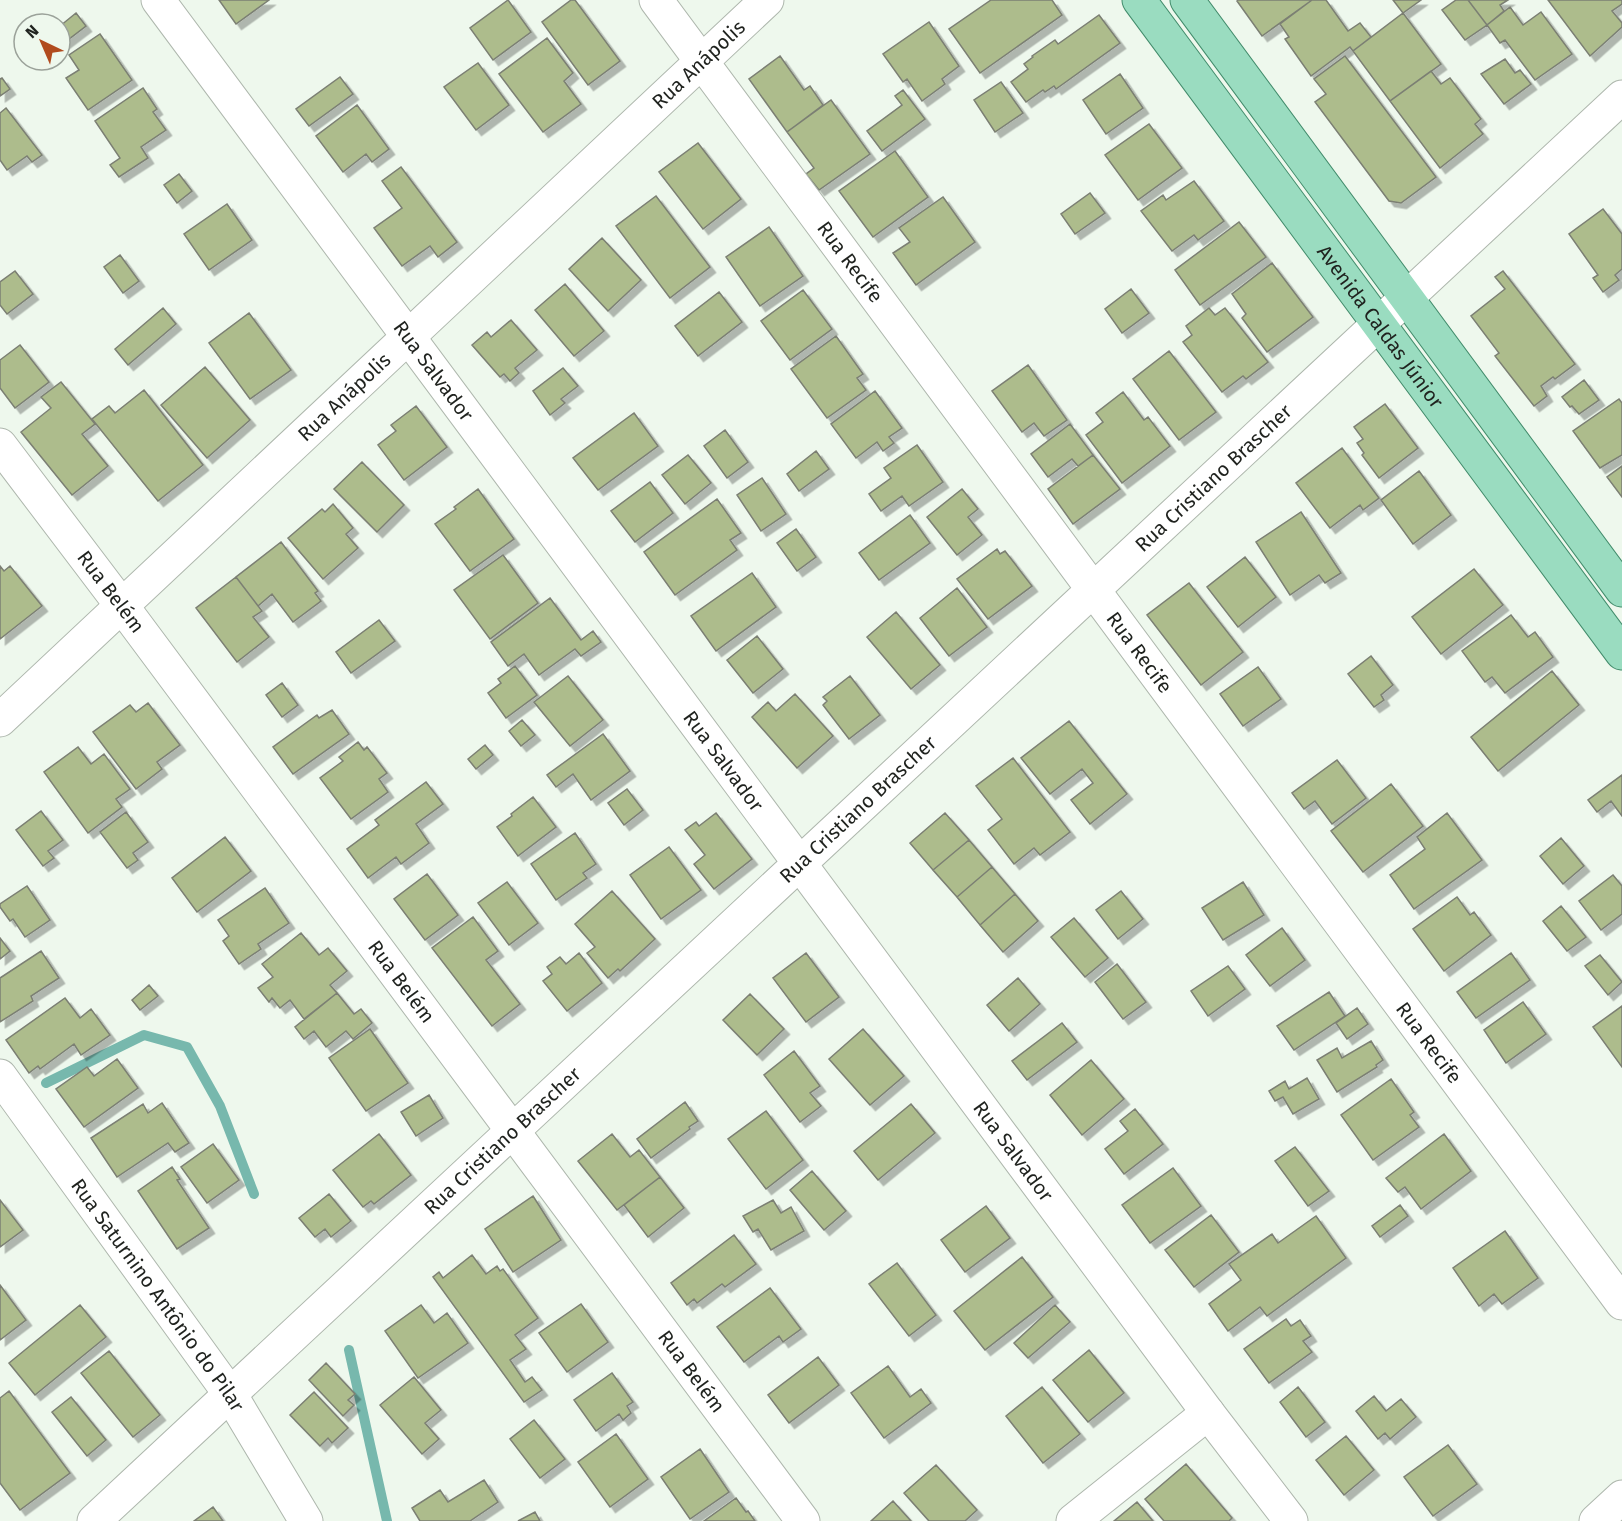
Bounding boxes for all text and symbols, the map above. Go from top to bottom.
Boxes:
north arrow [12,12,72,72]
street label: Rua Anápolis [647,15,750,114]
text: N [22,21,42,42]
street label: Rua Recife [812,216,888,307]
street label: Avenida Caldas Júnior [1312,240,1449,413]
street label: Rua Salvador [388,316,479,426]
street label: Rua Anápolis [293,348,396,446]
street label: Rua Cristiano Brascher [1130,399,1297,557]
street label: Rua Belém [72,546,150,638]
street label: Rua Recife [1102,607,1178,698]
street label: Rua Salvador [678,706,769,816]
street label: Rua Cristiano Brascher [774,730,941,888]
street label: Rua Belém [363,935,440,1027]
street label: Rua Recife [1391,997,1467,1088]
street label: Rua Cristiano Brascher [419,1062,586,1219]
street label: Rua Salvador [968,1096,1059,1206]
street label: Rua Saturnino Antônio do Pilar [66,1174,250,1416]
street label: Rua Belém [653,1325,730,1417]

